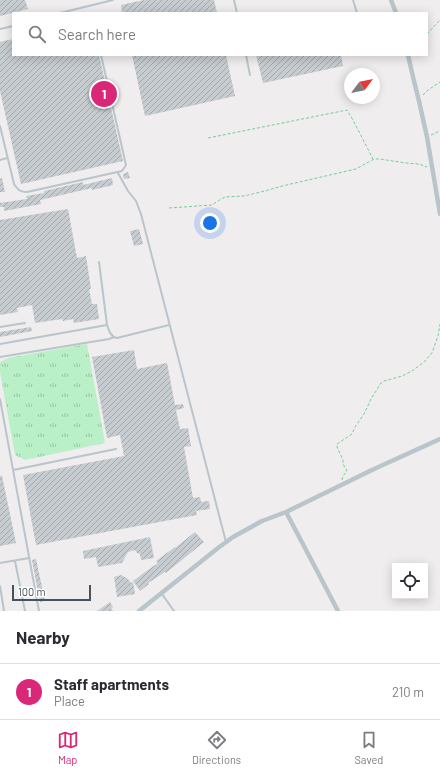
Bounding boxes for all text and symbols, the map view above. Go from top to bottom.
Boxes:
search box [12,12,428,56]
icon: search [26,23,48,45]
text: Search here [58,25,136,43]
north arrow [344,68,380,104]
pin: 1 [91,79,117,109]
your location [200,213,220,233]
map controls [392,563,428,599]
button: locate [392,563,428,599]
scale bar [12,583,91,602]
text: 100 m [18,585,46,598]
text: Nearby [16,627,70,647]
text: Staff apartments [54,675,169,693]
text: 1 [27,684,31,700]
text: 210 m [392,684,424,700]
text: Place [54,693,85,709]
tab: Map [57,729,79,766]
tab: Directions [192,729,241,766]
tab: Saved [354,729,383,766]

